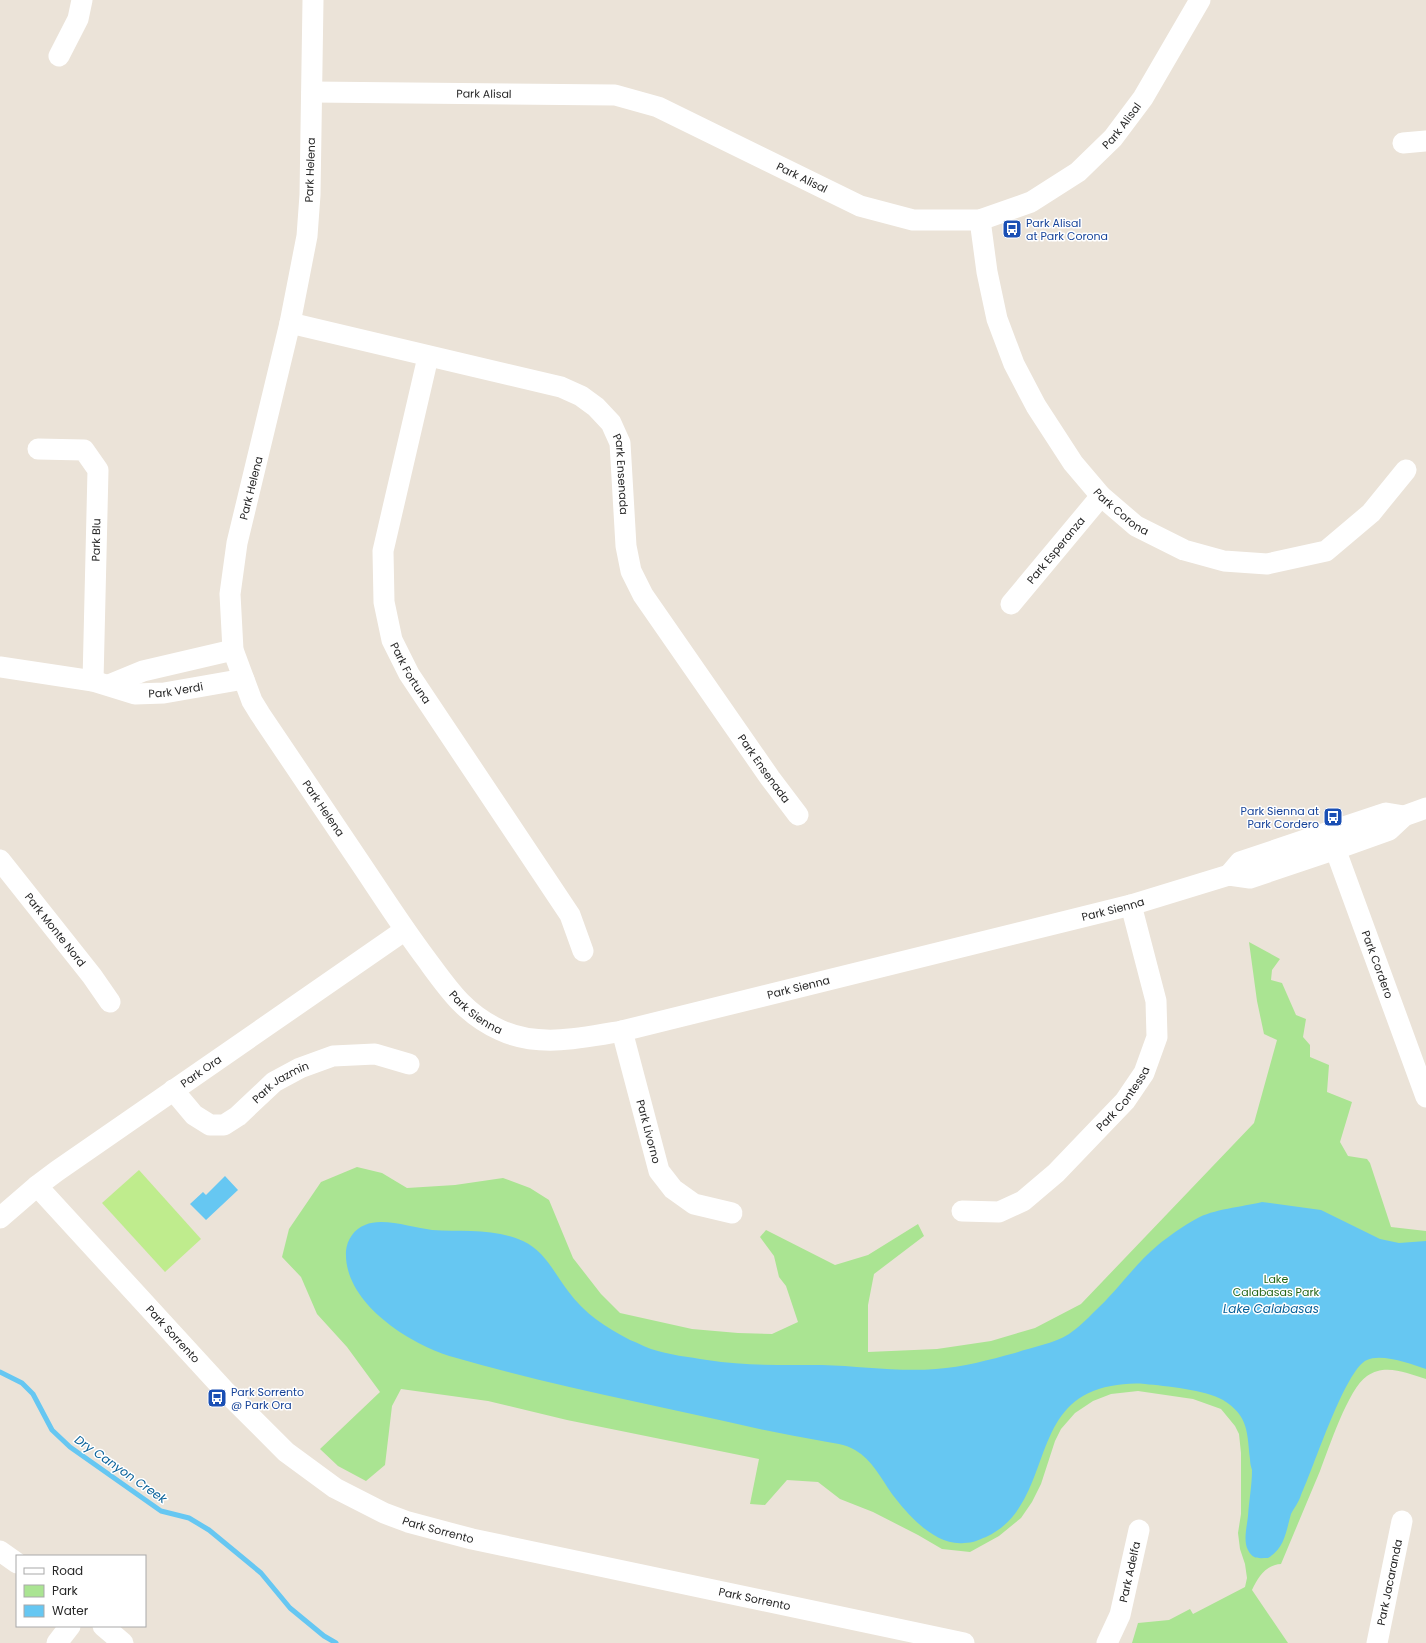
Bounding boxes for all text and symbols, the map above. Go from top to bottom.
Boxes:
street label: Park Alisal [456,85,512,102]
street label: Park Alisal [1098,99,1145,153]
street label: Park Helena [301,137,319,203]
street label: Park Alisal [774,158,830,197]
place label: Park Alisal at Park Corona [1026,215,1108,244]
bus stop icon: Park Alisal at Park Corona [1001,218,1023,240]
street label: Park Ensenada [609,431,632,515]
street label: Park Helena [235,455,267,521]
street label: Park Corona [1090,485,1152,539]
street label: Park Esperanza [1023,513,1089,587]
street label: Park Blu [88,518,104,562]
street label: Park Fortuna [386,640,435,707]
street label: Park Verdi [148,678,205,702]
street label: Park Ensenada [734,731,794,806]
street label: Park Helena [299,777,348,840]
place label: Park Sienna at Park Cordero [1241,803,1319,832]
bus stop icon: Park Sienna at Park Cordero [1322,806,1344,828]
street label: Park Monte Nord [21,889,90,970]
street label: Park Sienna [1080,893,1146,925]
street label: Park Cordero [1358,928,1397,1001]
street label: Park Sienna [765,972,831,1003]
street label: Park Sienna [445,987,505,1038]
street label: Park Ora [177,1051,225,1091]
street label: Park Jazmin [248,1057,311,1107]
street label: Park Contessa [1092,1064,1154,1135]
street label: Park Livorno [632,1098,665,1165]
park label: Lake Calabasas Park [1233,1271,1320,1300]
water label: Lake Calabasas [1223,1300,1319,1317]
street label: Park Sorrento [142,1302,204,1366]
place label: Park Sorrento @ Park Ora [231,1384,304,1413]
bus stop icon: Park Sorrento @ Park Ora [206,1387,228,1409]
water label: Dry Canyon Creek [72,1431,171,1508]
street label: Park Sorrento [400,1513,476,1547]
street label: Park Jacaranda [1373,1538,1406,1627]
street label: Park Adelfa [1115,1540,1144,1604]
legend [16,1555,146,1627]
text: Road [52,1562,83,1579]
text: Park [52,1582,79,1599]
street label: Park Sorrento [717,1583,792,1614]
text: Water [52,1602,89,1619]

